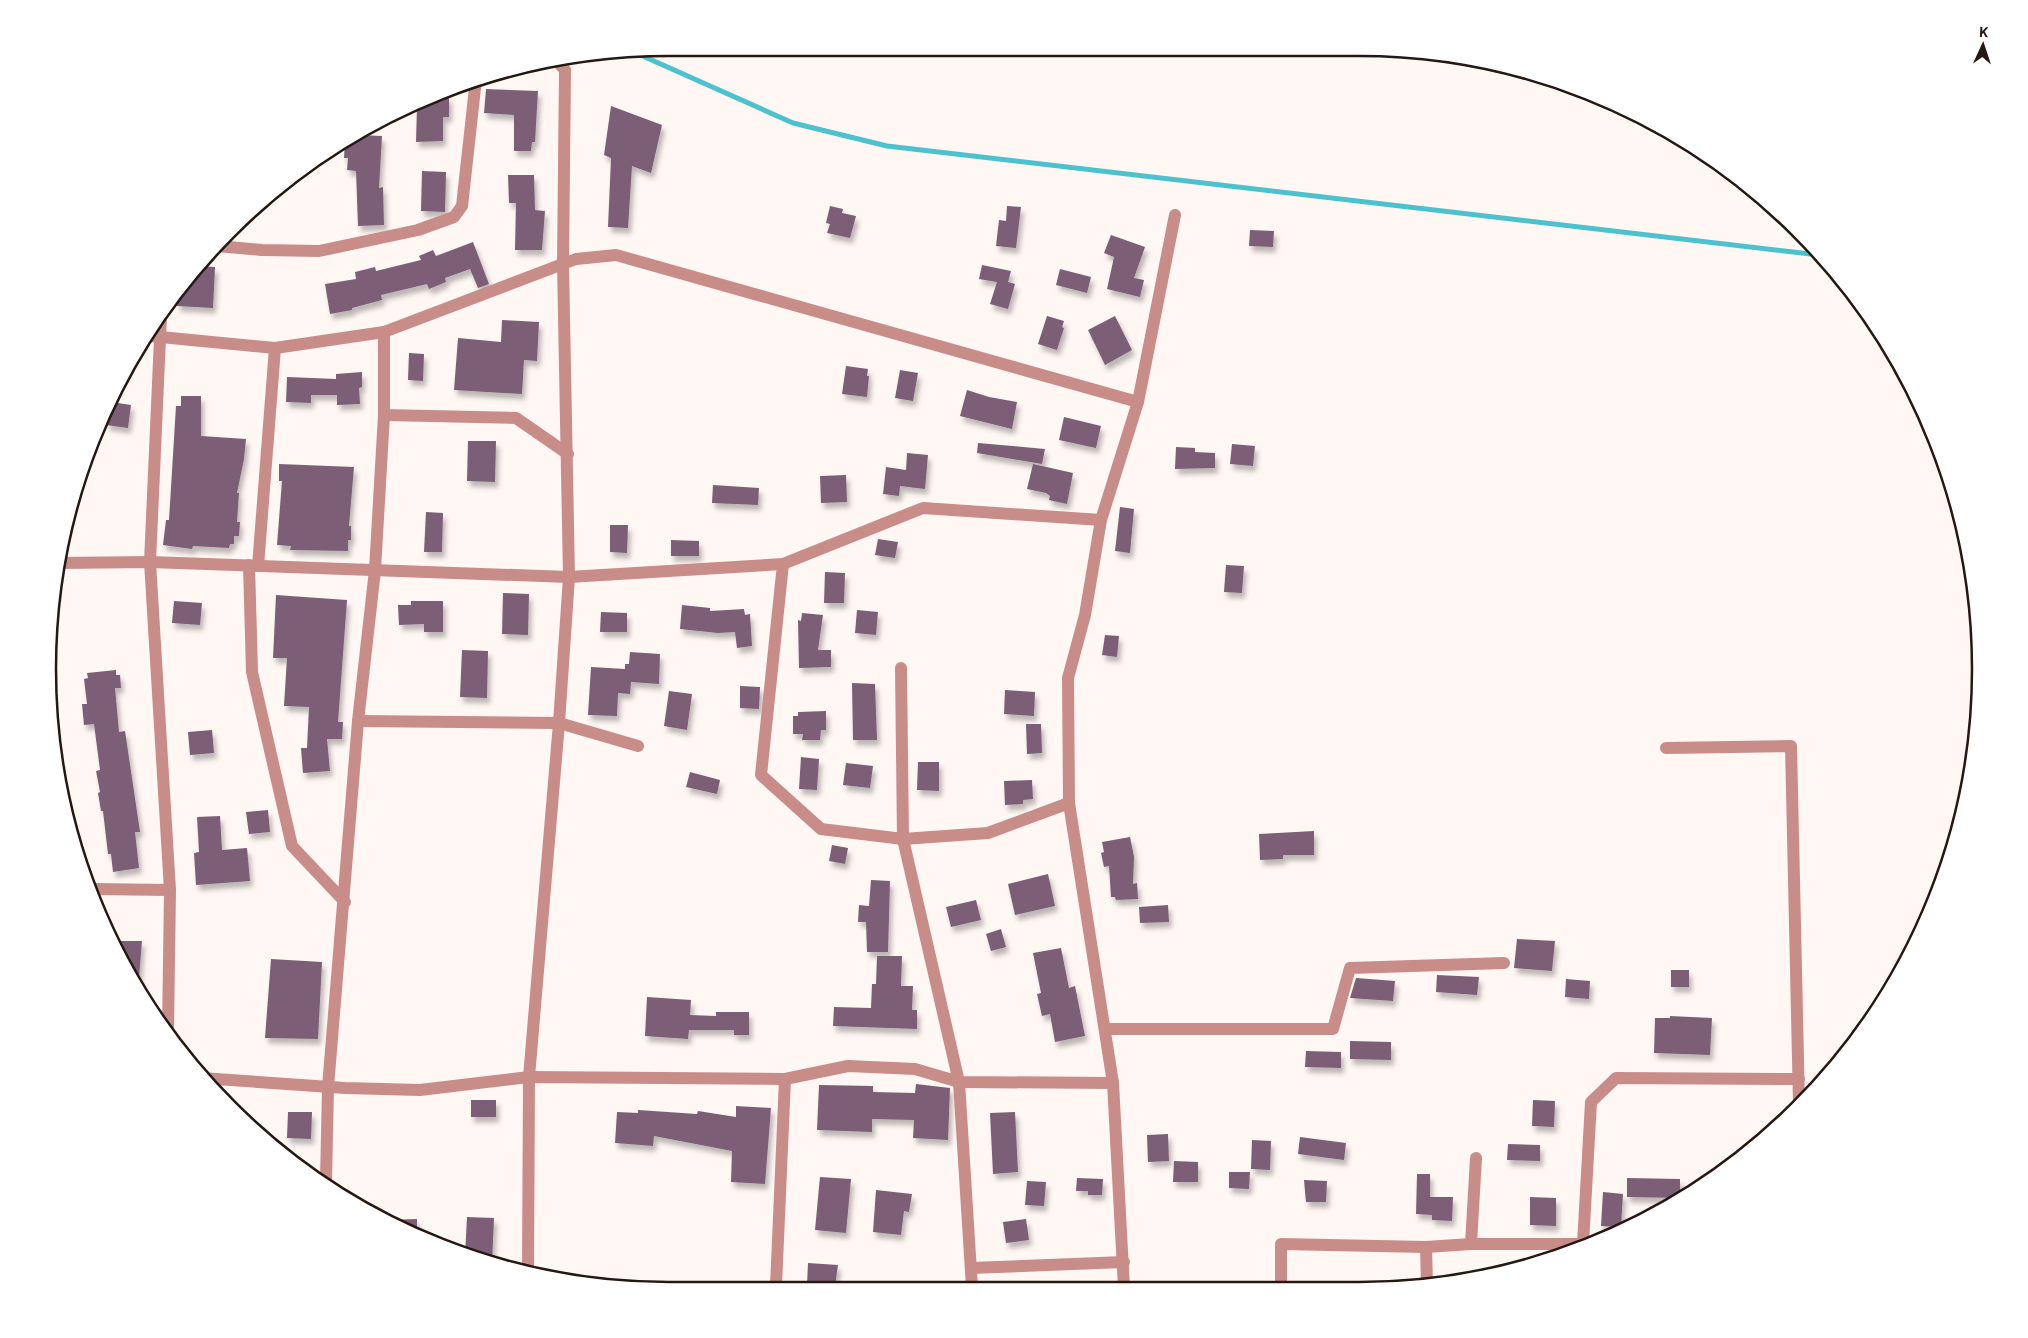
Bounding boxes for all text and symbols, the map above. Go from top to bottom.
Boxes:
north arrow [1958,20,2008,70]
text: K [1979,24,1989,40]

